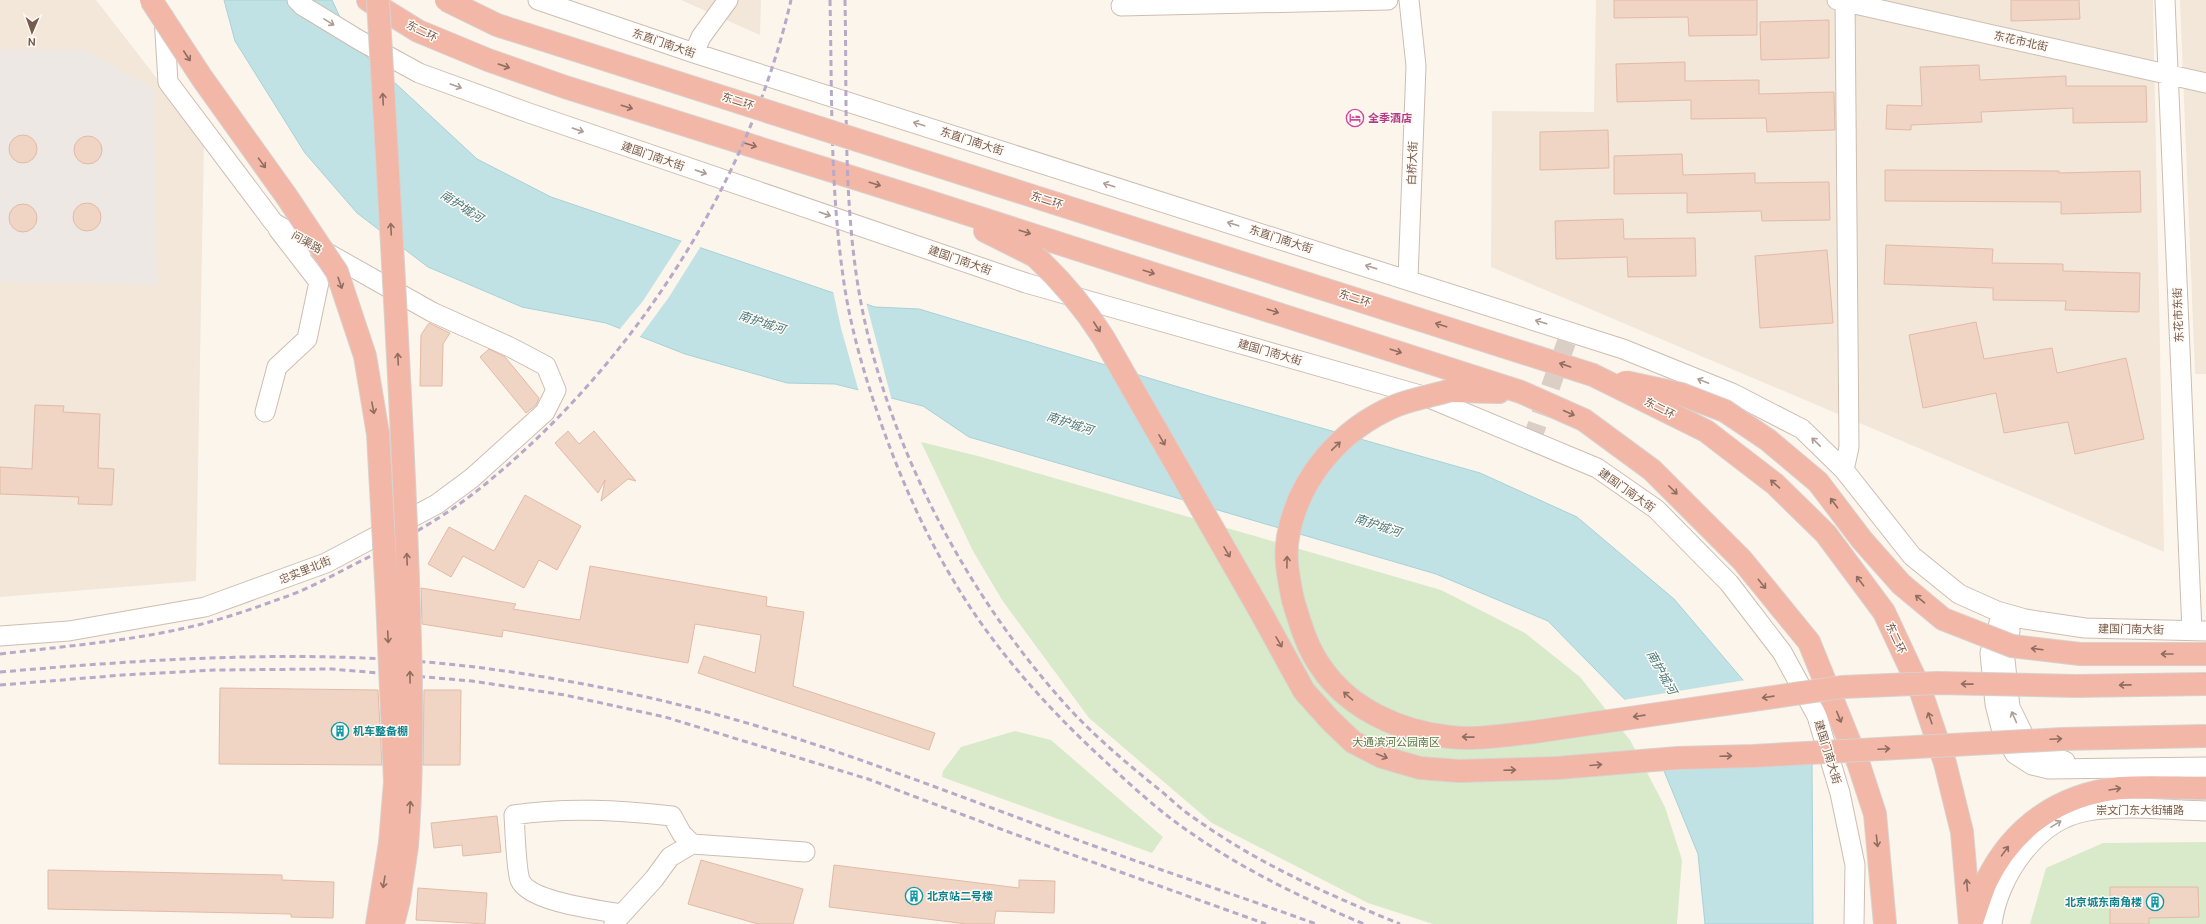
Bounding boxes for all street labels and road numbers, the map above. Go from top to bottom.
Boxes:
street label: 东二环 [405,18,439,44]
street label: 东直门南大街 [631,27,697,59]
street label: 东花市北街 [1993,29,2049,53]
street label: 东二环 [720,90,756,112]
street label: 东直门南大街 [939,125,1005,157]
street label: 建国门南大街 [620,140,686,172]
street label: 白桥大街 [1405,141,1419,185]
street label: 东二环 [1029,189,1065,211]
street label: 东直门南大街 [1248,223,1314,255]
street label: 问渠路 [290,229,324,255]
street label: 建国门南大街 [927,244,993,276]
street label: 东二环 [1337,287,1373,309]
street label: 东花市东街 [2171,287,2185,343]
street label: 建国门南大街 [1237,337,1303,367]
street label: 东二环 [1643,395,1677,421]
street label: 建国门南大街 [1597,466,1657,514]
street label: 忠实里北街 [277,554,333,586]
street label: 东二环 [1884,621,1908,655]
street label: 建国门南大街 [2098,622,2164,636]
street label: 建国门南大街 [1813,719,1843,785]
street label: 崇文门东大街辅路 [2096,804,2184,816]

